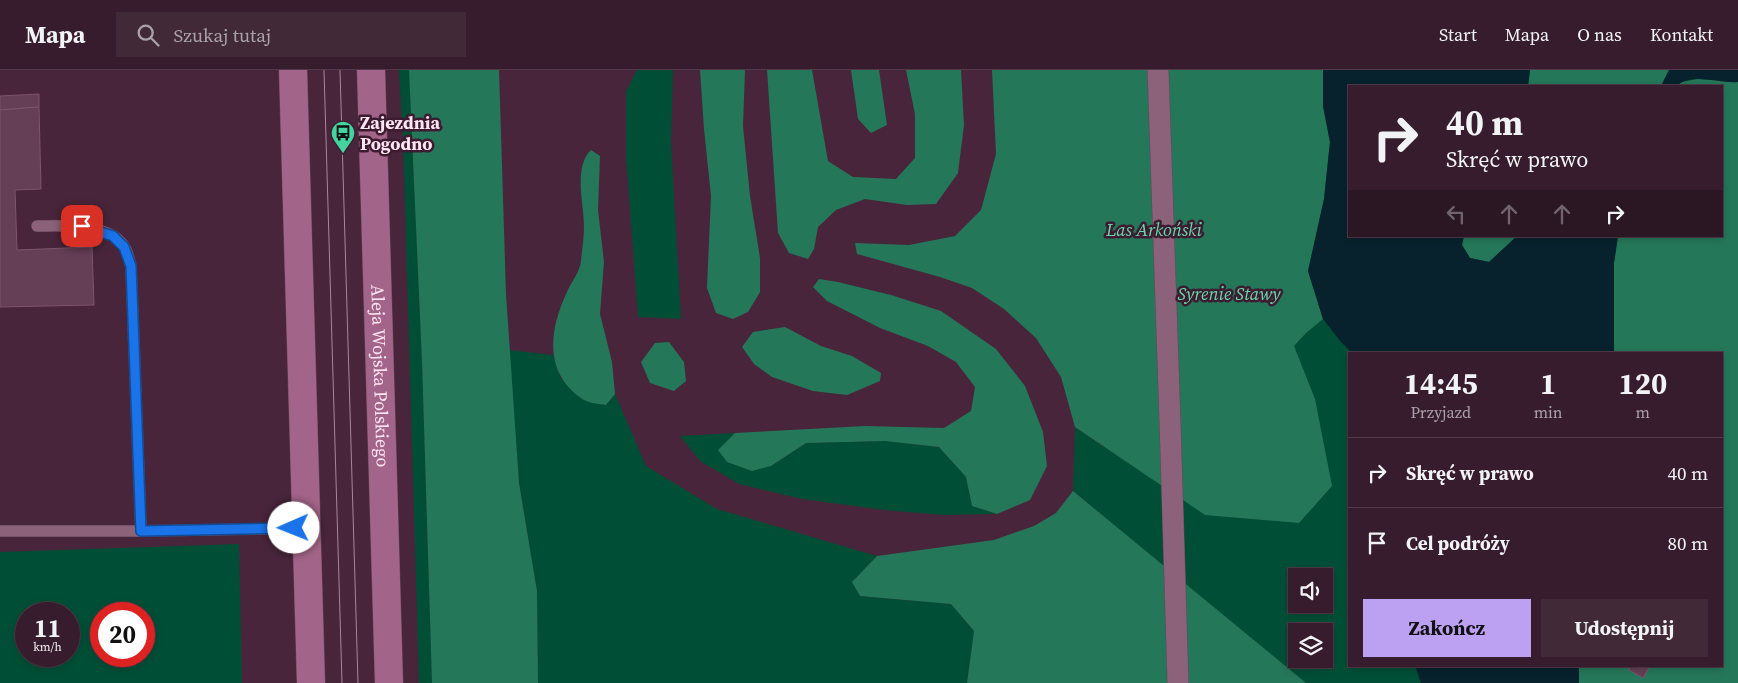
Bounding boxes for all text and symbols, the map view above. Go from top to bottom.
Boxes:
search box [116,12,466,57]
text: Mapa [25,18,86,51]
icon: search [134,21,162,49]
text: Szukaj tutaj [174,22,271,48]
text: Start [1439,22,1477,47]
text: Mapa [1505,22,1549,47]
text: O nas [1577,22,1622,47]
text: Kontakt [1650,22,1713,47]
text: 40 m [1446,99,1523,147]
icon: right [1363,105,1428,170]
place label: Zajezdnia Pogodno [360,110,440,156]
bus stop icon: Zajezdnia Pogodno [330,120,356,154]
text: Skręć w prawo [1446,144,1588,174]
icon: left [1442,200,1470,228]
icon: ahead [1495,200,1523,228]
icon: ahead [1548,200,1576,228]
icon: right [1601,200,1629,228]
pin [61,205,103,247]
icon: arrive [68,212,96,240]
park label: Las Arkoński [1105,217,1203,242]
park label: Syrenie Stawy [1177,281,1281,306]
street label: Aleja Wojska Polskiego [365,284,396,468]
text: 14:45 [1404,363,1478,404]
text: 1 [1540,363,1556,404]
text: 120 [1618,363,1667,404]
text: Przyjazd [1411,401,1471,423]
text: min [1534,401,1563,423]
text: m [1636,401,1650,423]
icon: right [1363,459,1391,487]
text: Skręć w prawo [1406,460,1534,486]
text: 40 m [1667,460,1708,486]
position arrow [267,501,319,553]
icon: arrive [1363,529,1391,557]
text: Cel podróży [1406,530,1510,556]
text: 80 m [1667,530,1708,556]
map controls [1288,568,1333,668]
button: sound [1288,568,1333,613]
button: Zakończ [1363,599,1531,657]
button: Udostępnij [1541,599,1708,657]
speed limit sign: 20 [90,602,155,667]
text: 11 [34,611,61,645]
button: layers [1288,623,1333,668]
text: km/h [33,639,62,655]

